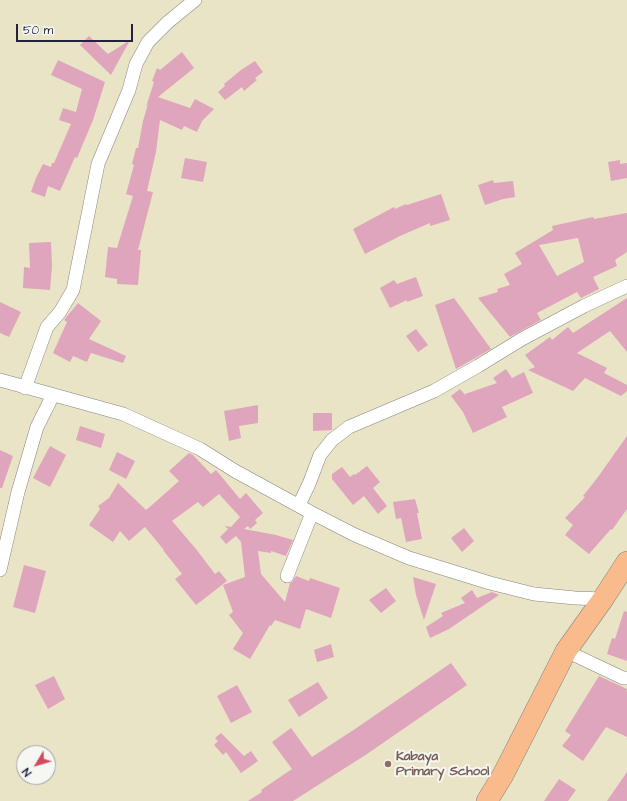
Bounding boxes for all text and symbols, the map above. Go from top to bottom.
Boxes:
scale bar [18,16,135,42]
text: 50 m [23,22,53,39]
north arrow [16,745,56,785]
place label: Kabaya Primary School [396,749,489,780]
marker: Kabaya Primary School [383,759,393,769]
text: N [19,765,35,779]

